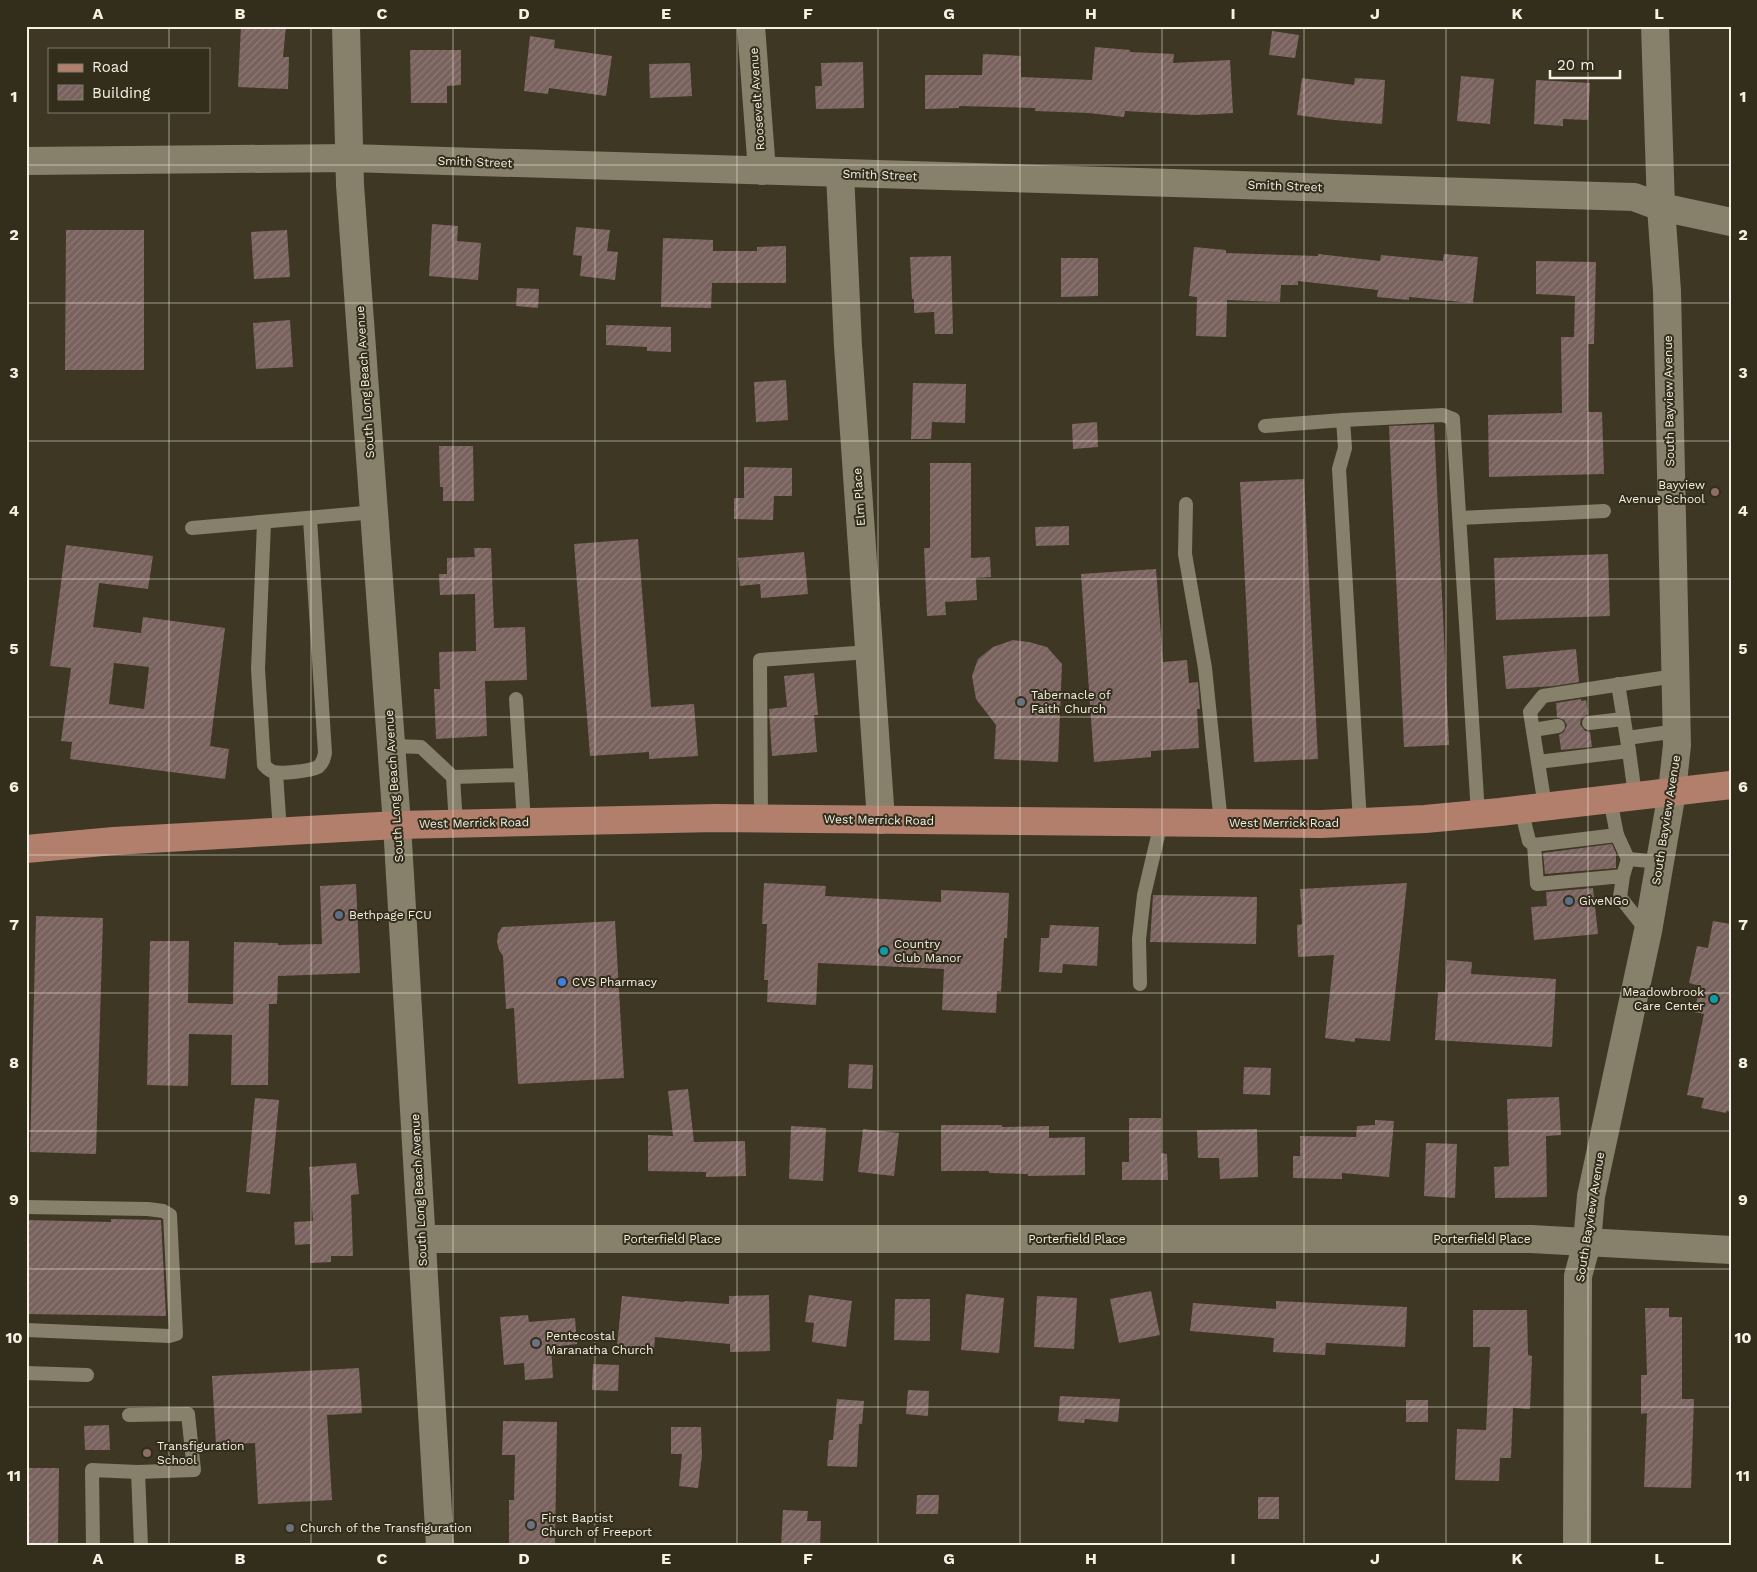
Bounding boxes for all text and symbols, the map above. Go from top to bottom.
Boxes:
text: A [93,4,104,23]
text: B [235,4,246,23]
text: C [377,4,388,23]
text: D [518,4,530,23]
text: E [661,4,671,23]
text: F [803,4,813,23]
text: G [943,4,955,23]
text: H [1085,4,1097,23]
text: I [1230,4,1236,23]
text: J [1370,4,1380,23]
text: K [1511,4,1523,23]
text: L [1654,4,1664,23]
street label: Roosevelt Avenue [746,47,768,151]
legend [48,48,210,112]
scale bar [1550,48,1620,80]
text: 20 m [1557,56,1595,74]
text: Road [92,58,129,76]
text: Building [92,84,150,102]
text: 1 [11,87,17,106]
text: 1 [1740,87,1746,106]
street label: Smith Street [437,154,513,170]
street label: Smith Street [842,167,918,183]
street label: Smith Street [1247,178,1323,194]
text: 2 [9,225,19,244]
text: 2 [1738,225,1748,244]
street label: South Long Beach Avenue [353,305,377,459]
street label: South Bayview Avenue [1661,335,1677,467]
text: 3 [9,363,19,382]
text: 3 [1738,363,1748,382]
street label: Elm Place [850,467,868,527]
place label: Bayview Avenue School [1619,478,1705,506]
marker: Bayview Avenue School [1709,486,1721,498]
text: 4 [9,501,19,520]
text: 4 [1738,501,1748,520]
text: 5 [9,639,19,658]
text: 5 [1738,639,1748,658]
place label: Tabernacle of Faith Church [1031,688,1111,716]
marker: Tabernacle of Faith Church [1015,696,1027,708]
street label: South Long Beach Avenue [382,709,406,863]
street label: South Bayview Avenue [1649,754,1683,886]
text: 6 [9,777,19,796]
text: 6 [1738,777,1748,796]
street label: West Merrick Road [824,812,934,828]
street label: West Merrick Road [419,815,529,831]
street label: West Merrick Road [1229,816,1339,830]
place label: GiveNGo [1579,894,1629,908]
marker: GiveNGo [1563,895,1575,907]
place label: Bethpage FCU [349,908,432,922]
marker: Bethpage FCU [333,909,345,921]
text: 7 [9,915,19,934]
text: 7 [1738,915,1748,934]
place label: Country Club Manor [894,937,962,965]
marker: Country Club Manor [878,945,890,957]
place label: CVS Pharmacy [572,975,658,989]
marker: CVS Pharmacy [556,976,568,988]
place label: Meadowbrook Care Center [1622,985,1704,1013]
marker: Meadowbrook Care Center [1708,993,1720,1005]
text: 8 [9,1053,19,1072]
text: 8 [1738,1053,1748,1072]
street label: South Long Beach Avenue [408,1113,430,1267]
street label: South Bayview Avenue [1573,1151,1607,1283]
text: 9 [9,1190,19,1209]
text: 9 [1738,1190,1748,1209]
street label: Porterfield Place [623,1232,721,1246]
street label: Porterfield Place [1028,1232,1126,1246]
street label: Porterfield Place [1433,1232,1531,1246]
text: 10 [5,1328,23,1347]
text: 10 [1734,1328,1752,1347]
place label: Pentecostal Maranatha Church [546,1329,653,1357]
marker: Pentecostal Maranatha Church [530,1337,542,1349]
place label: Transfiguration School [157,1439,245,1467]
marker: Transfiguration School [141,1447,153,1459]
text: 11 [7,1466,21,1485]
text: 11 [1736,1466,1750,1485]
place label: First Baptist Church of Freeport [541,1511,652,1539]
marker: First Baptist Church of Freeport [525,1519,537,1531]
place label: Church of the Transfiguration [300,1521,472,1535]
marker: Church of the Transfiguration [284,1522,296,1534]
text: A [93,1549,104,1568]
text: B [235,1549,246,1568]
text: C [377,1549,388,1568]
text: D [518,1549,530,1568]
text: E [661,1549,671,1568]
text: F [803,1549,813,1568]
text: G [943,1549,955,1568]
text: H [1085,1549,1097,1568]
text: I [1230,1549,1236,1568]
text: J [1370,1549,1380,1568]
text: K [1511,1549,1523,1568]
text: L [1654,1549,1664,1568]

